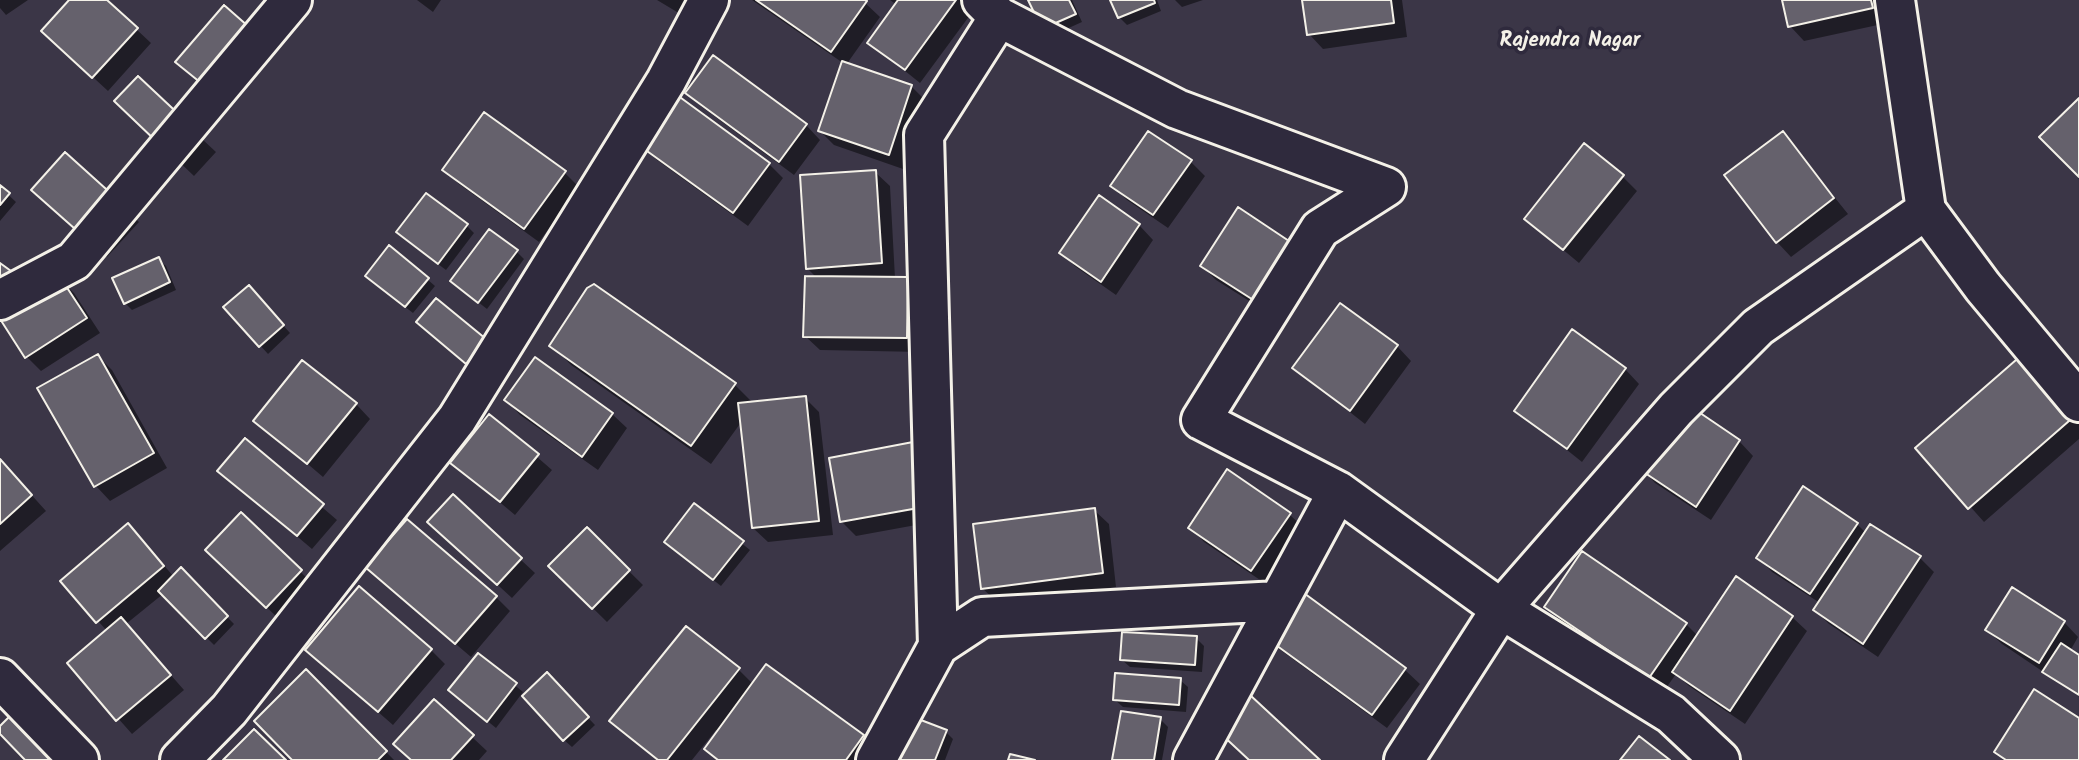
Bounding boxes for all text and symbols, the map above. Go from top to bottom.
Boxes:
district label: Rajendra Nagar [1500,29,1640,55]

